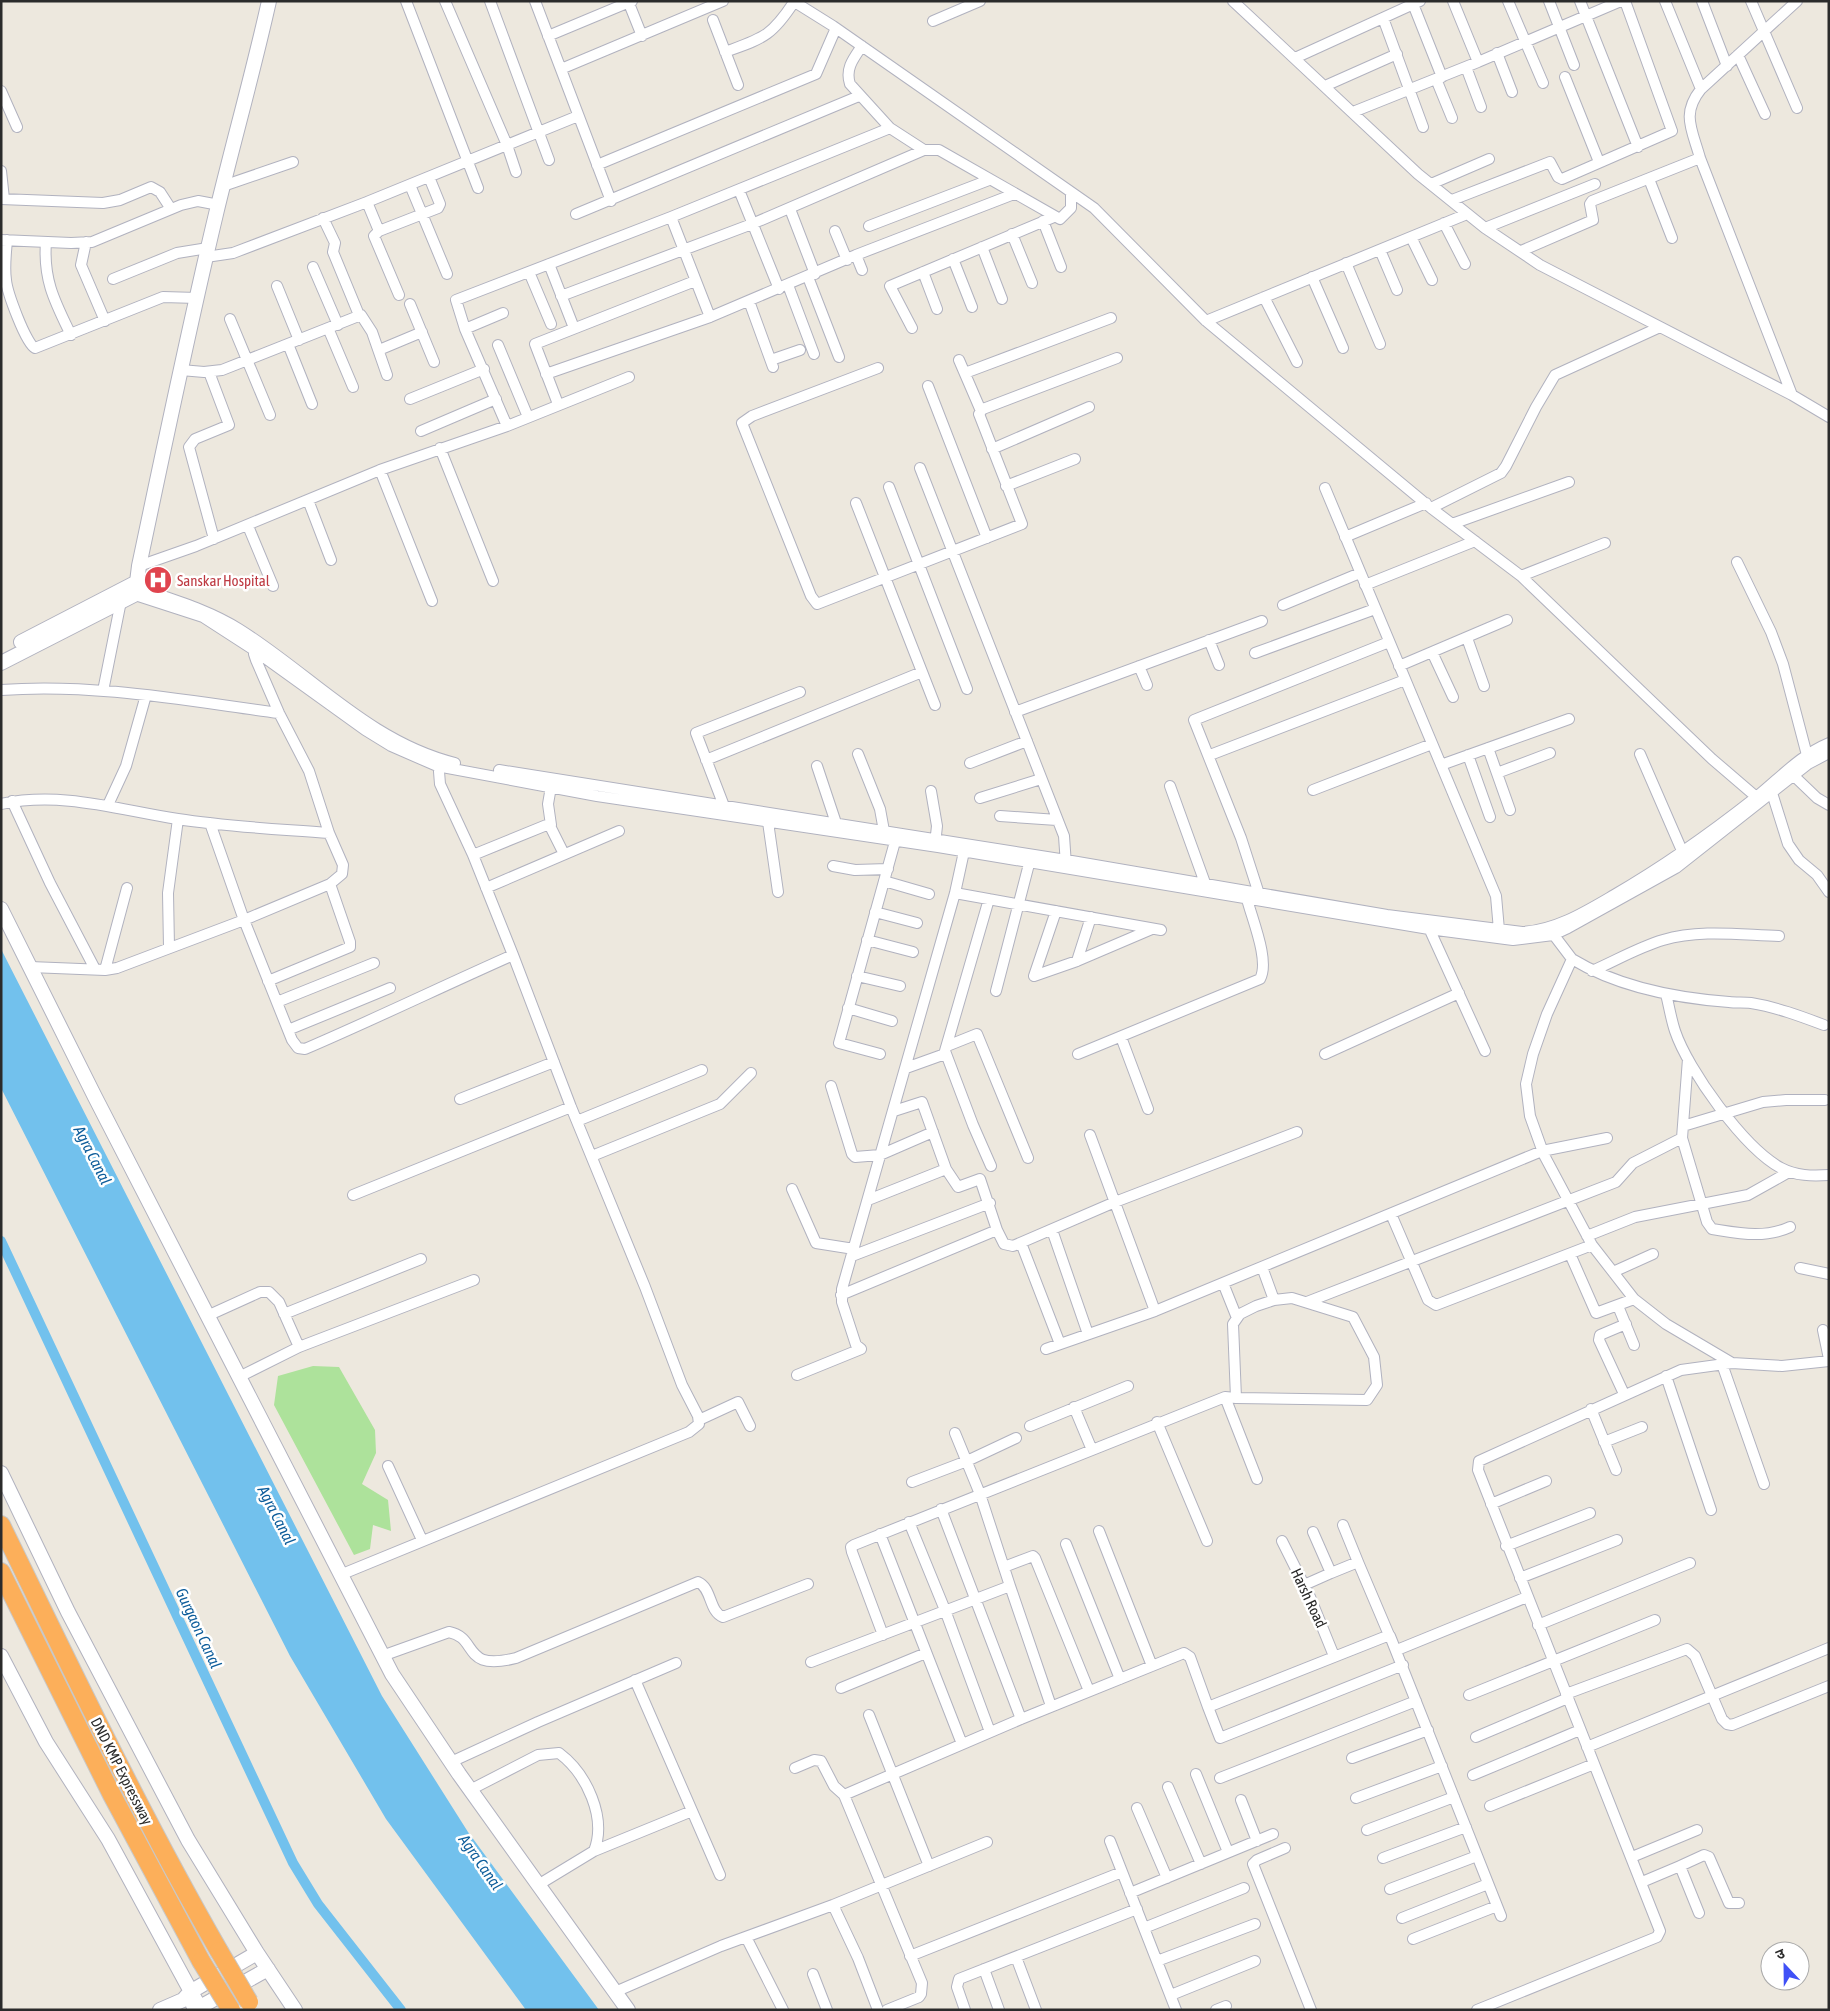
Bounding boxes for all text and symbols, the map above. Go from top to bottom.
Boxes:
hospital icon: Sanskar Hospital [143,565,173,595]
place label: Sanskar Hospital [177,572,270,589]
water label: Agra Canal [69,1122,115,1188]
water label: Agra Canal [253,1482,299,1548]
street label: Harsh Road [1288,1566,1330,1630]
water label: Gurgaon Canal [172,1585,225,1671]
street label: DND KMP Expressway [88,1715,156,1827]
water label: Agra Canal [454,1830,507,1894]
north arrow [1760,1941,1810,1991]
text: उ [1773,1945,1788,1963]

